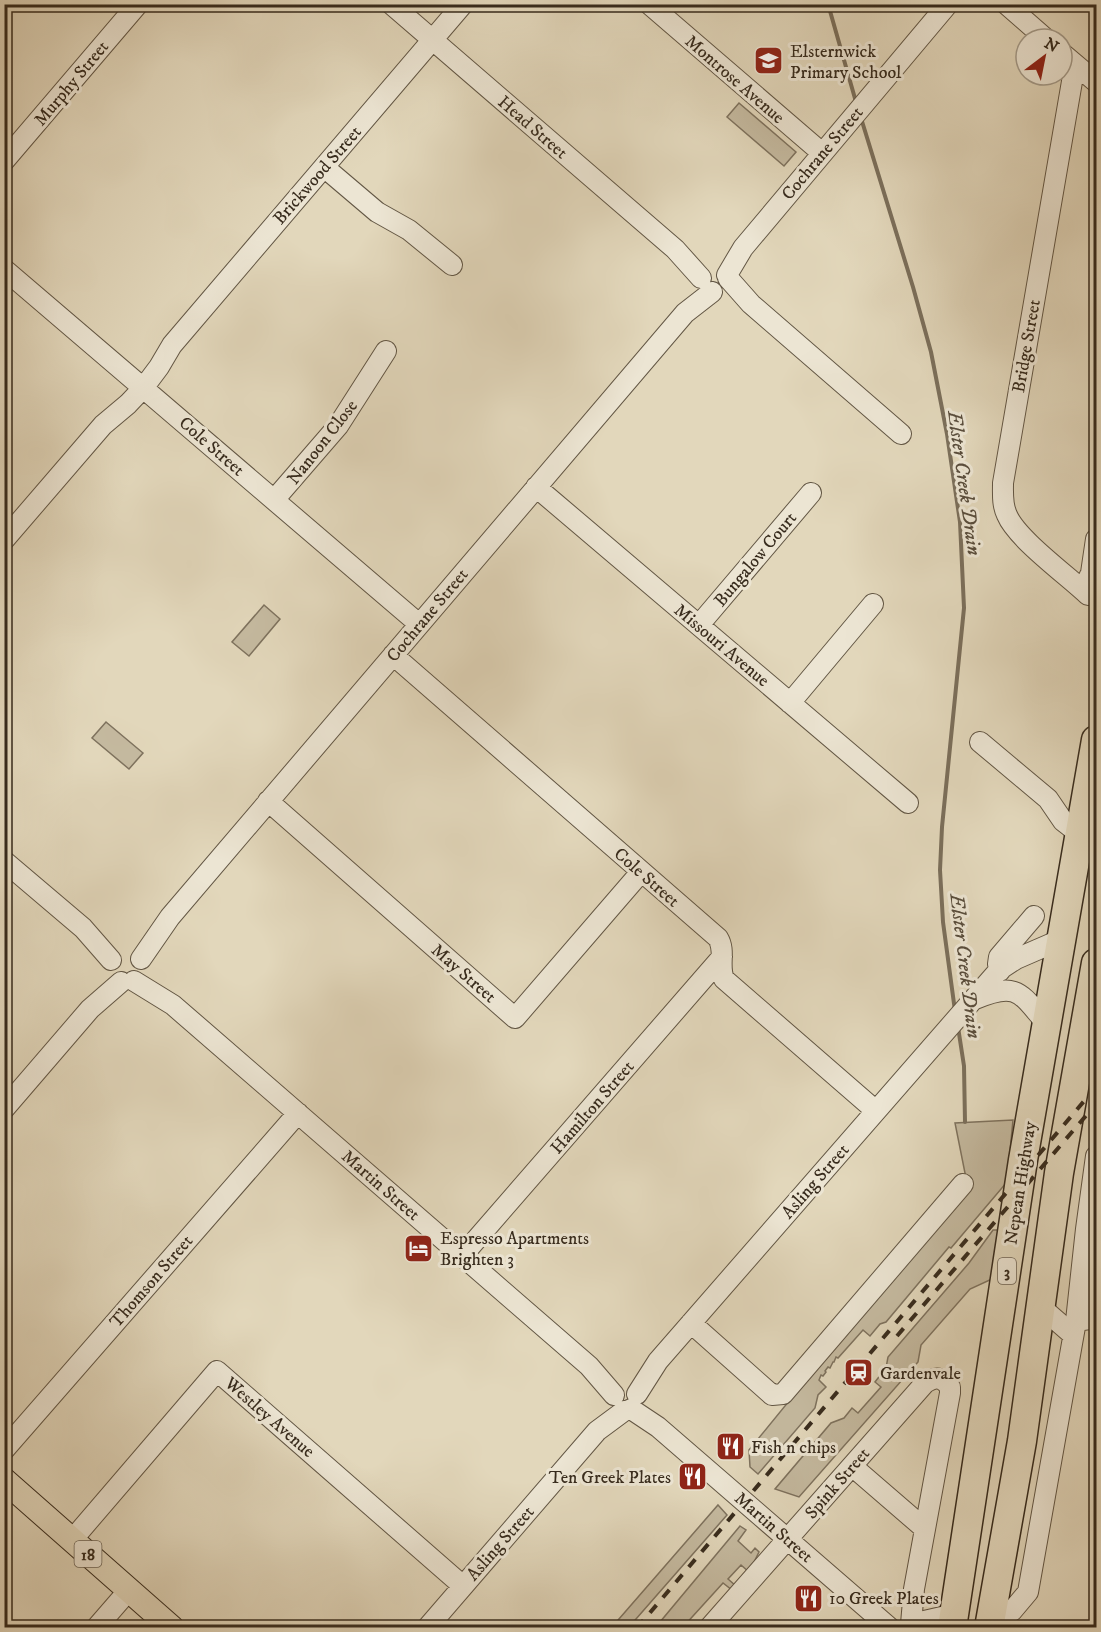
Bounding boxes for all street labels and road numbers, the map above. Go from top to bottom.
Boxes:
street label: Montrose Avenue [680,31,789,129]
street label: Murphy Street [30,36,114,131]
street label: Head Street [493,91,572,164]
street label: Cochrane Street [777,102,868,205]
street label: Brickwood Street [269,122,367,230]
street label: Bridge Street [1008,298,1046,395]
street label: Nanoon Close [283,396,363,489]
street label: Cole Street [174,412,249,481]
street label: Bungalow Court [710,508,802,612]
street label: Cochrane Street [382,564,473,667]
street label: Missouri Avenue [669,600,773,692]
street label: Cole Street [609,843,684,912]
street label: May Street [426,940,501,1008]
street label: Hamilton Street [546,1056,639,1159]
street label: Nepean Highway [1000,1119,1042,1246]
street label: Asling Street [777,1140,854,1224]
street label: Martin Street [337,1146,424,1226]
street label: Thomson Street [105,1231,198,1333]
road number: 3 [998,1258,1016,1284]
street label: Westley Avenue [219,1372,319,1463]
street label: Spink Street [801,1443,875,1524]
street label: Martin Street [730,1488,817,1568]
street label: Asling Street [462,1502,539,1586]
road number: 18 [74,1541,101,1567]

